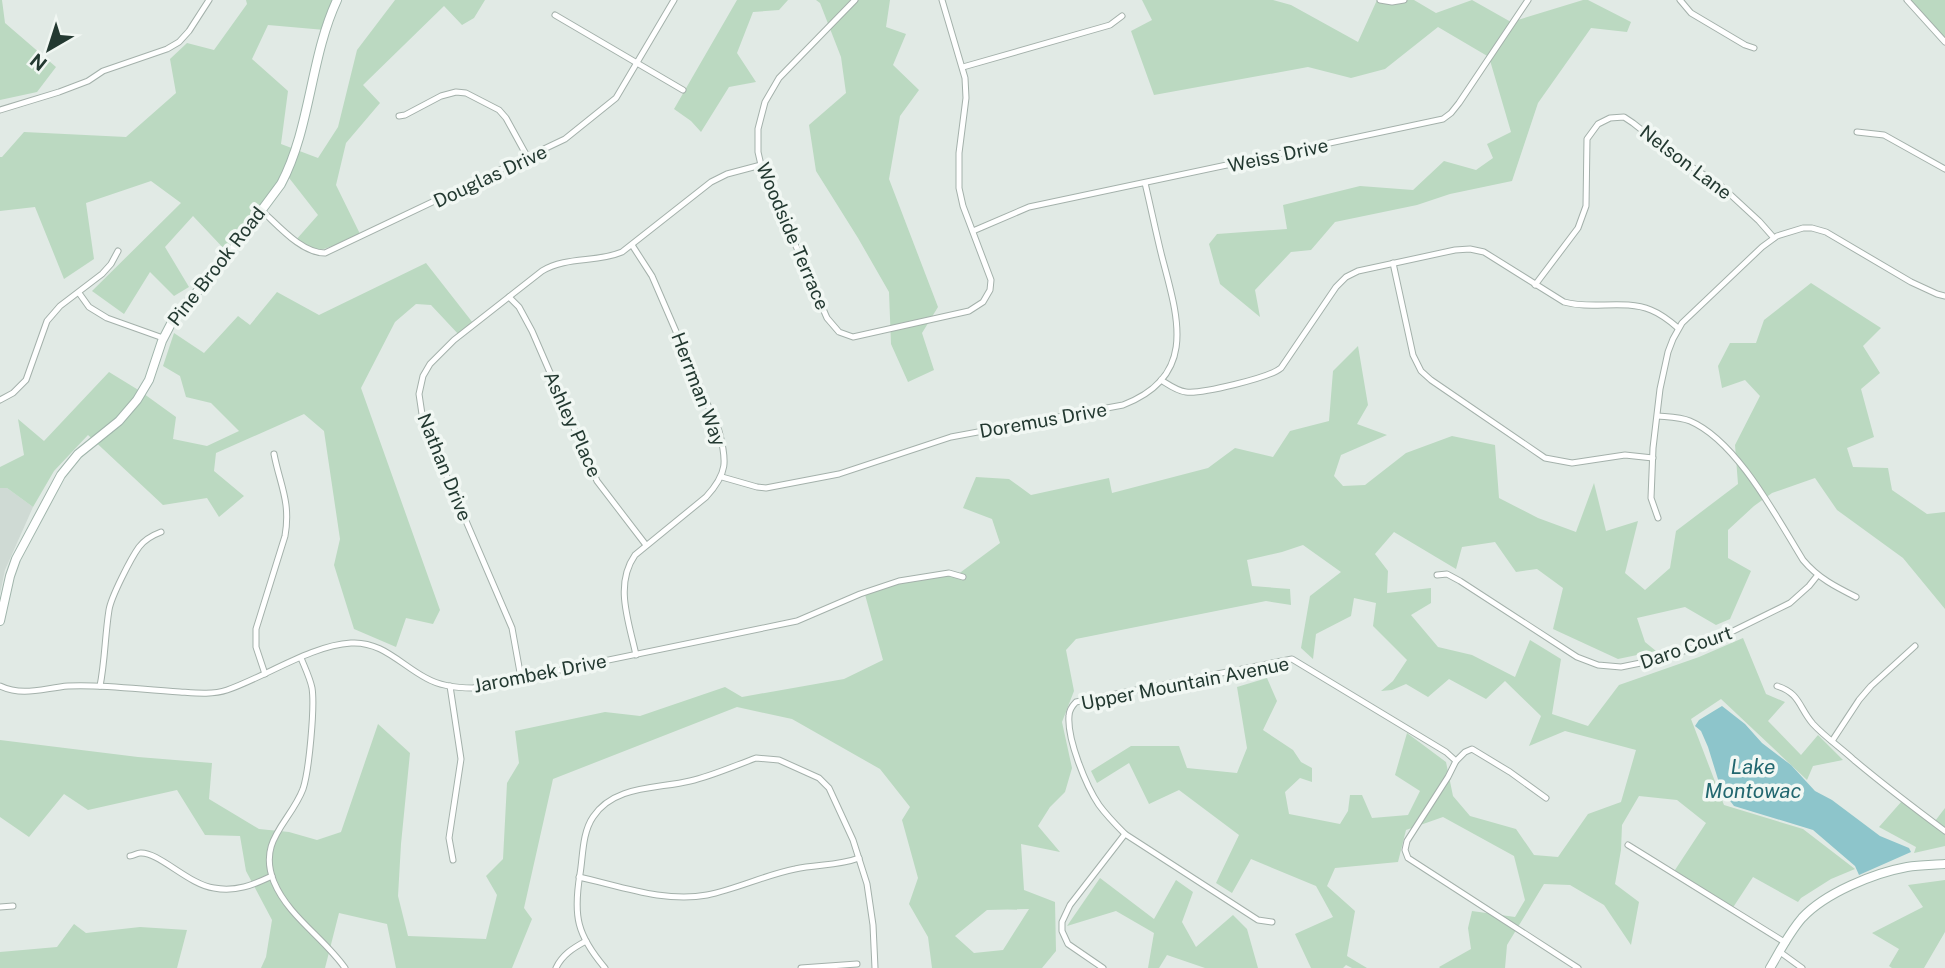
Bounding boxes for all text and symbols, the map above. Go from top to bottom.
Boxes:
north arrow [14,14,84,84]
text: N [26,49,51,75]
street label: Nelson Lane [1636,120,1736,204]
street label: Weiss Drive [1226,134,1330,176]
street label: Douglas Drive [430,140,550,212]
street label: Woodside Terrace [752,159,834,313]
street label: Pine Brook Road [163,202,269,330]
street label: Herrman Way [667,329,731,449]
street label: Ashley Place [540,368,606,480]
street label: Doremus Drive [978,398,1108,442]
street label: Nathan Drive [413,410,477,524]
street label: Daro Court [1637,621,1735,673]
street label: Jarombek Drive [472,649,608,697]
street label: Upper Mountain Avenue [1079,652,1291,714]
water label: Lake Montowac [1705,754,1801,803]

